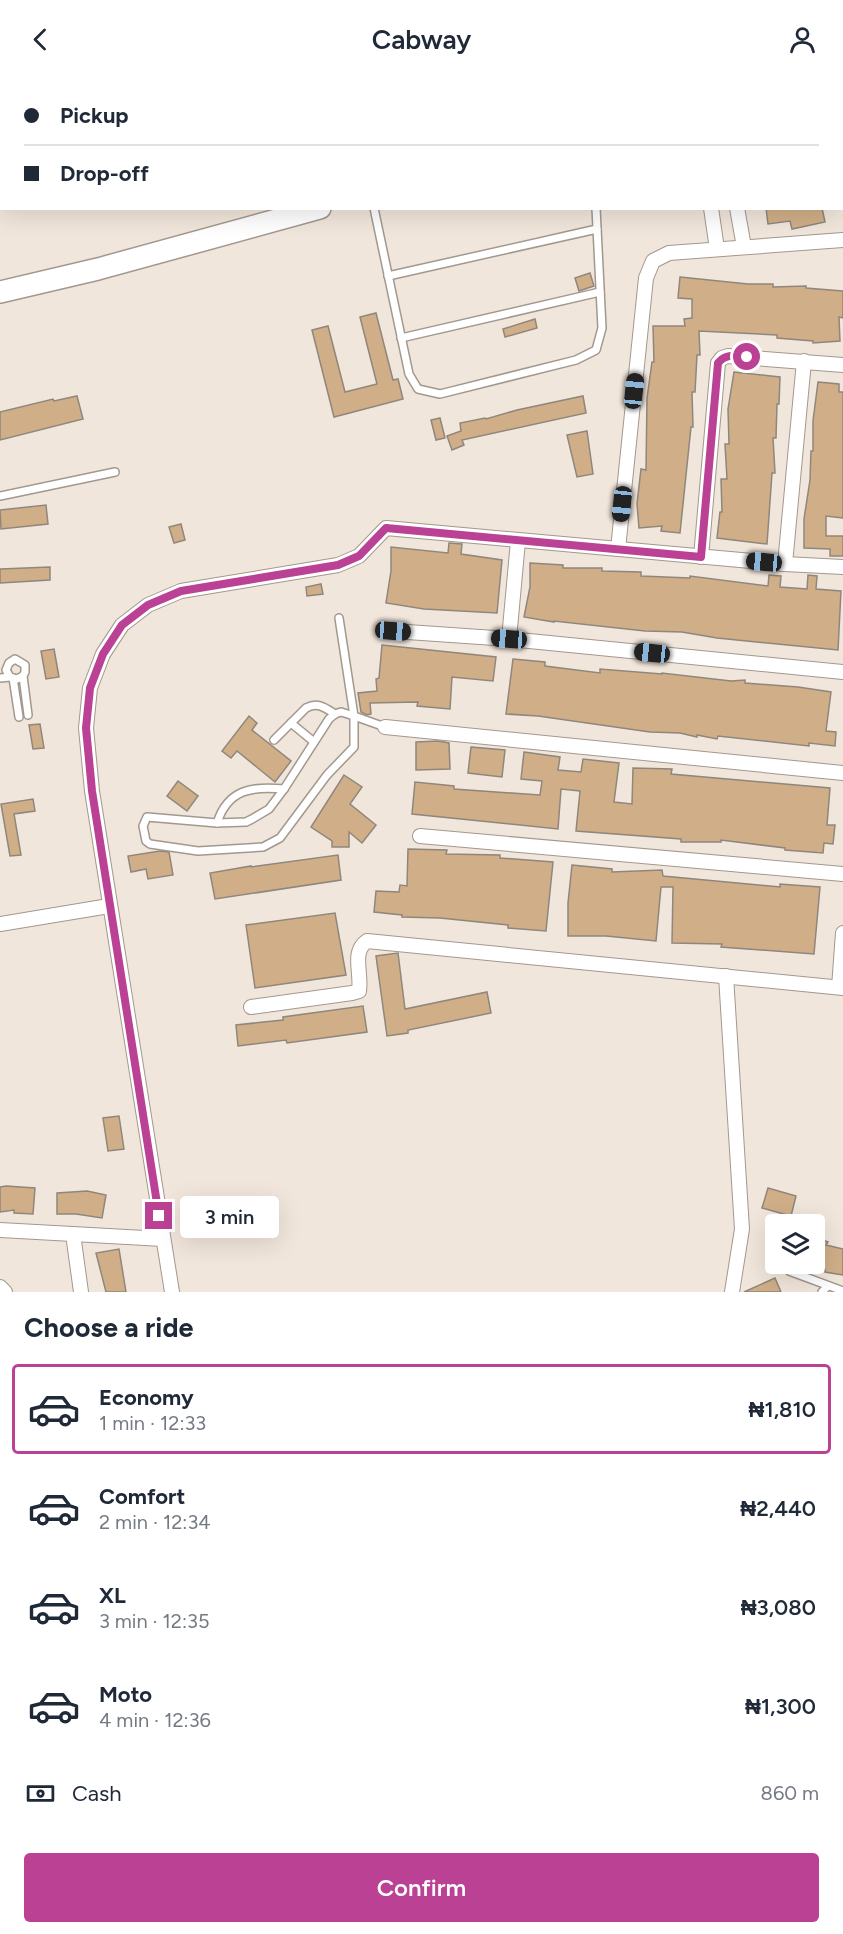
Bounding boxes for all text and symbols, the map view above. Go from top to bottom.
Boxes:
icon: back [24,23,57,56]
text: Cabway [372,23,471,56]
icon: person [786,23,819,56]
text: Pickup [60,102,129,129]
text: Drop-off [60,160,149,187]
route start [733,343,760,370]
car [623,372,645,410]
car [611,485,633,523]
car [745,551,783,573]
car [374,621,412,641]
car [490,629,528,649]
car [633,642,671,664]
callout: 3 min [180,1195,279,1237]
route end [145,1202,172,1229]
text: 3 min [205,1205,254,1229]
map controls [765,1214,825,1274]
button: layers [765,1214,825,1274]
text: Choose a ride [24,1311,193,1344]
icon: car [27,1382,81,1436]
text: Economy [99,1384,194,1411]
text: ₦1,810 [749,1396,816,1423]
text: 1 min · 12:33 [99,1411,206,1435]
icon: car [27,1481,81,1535]
text: Comfort [99,1483,185,1510]
text: ₦2,440 [740,1495,816,1522]
text: 2 min · 12:34 [99,1510,211,1534]
icon: car [27,1580,81,1634]
text: XL [99,1582,126,1609]
text: ₦3,080 [741,1594,816,1621]
text: 3 min · 12:35 [99,1609,209,1633]
icon: car [27,1679,81,1733]
text: Moto [99,1681,152,1708]
text: ₦1,300 [745,1693,816,1720]
text: 4 min · 12:36 [99,1708,211,1732]
icon: cash [24,1777,57,1810]
text: Cash [72,1780,122,1807]
text: 860 m [761,1781,819,1805]
button: Confirm [24,1853,819,1922]

